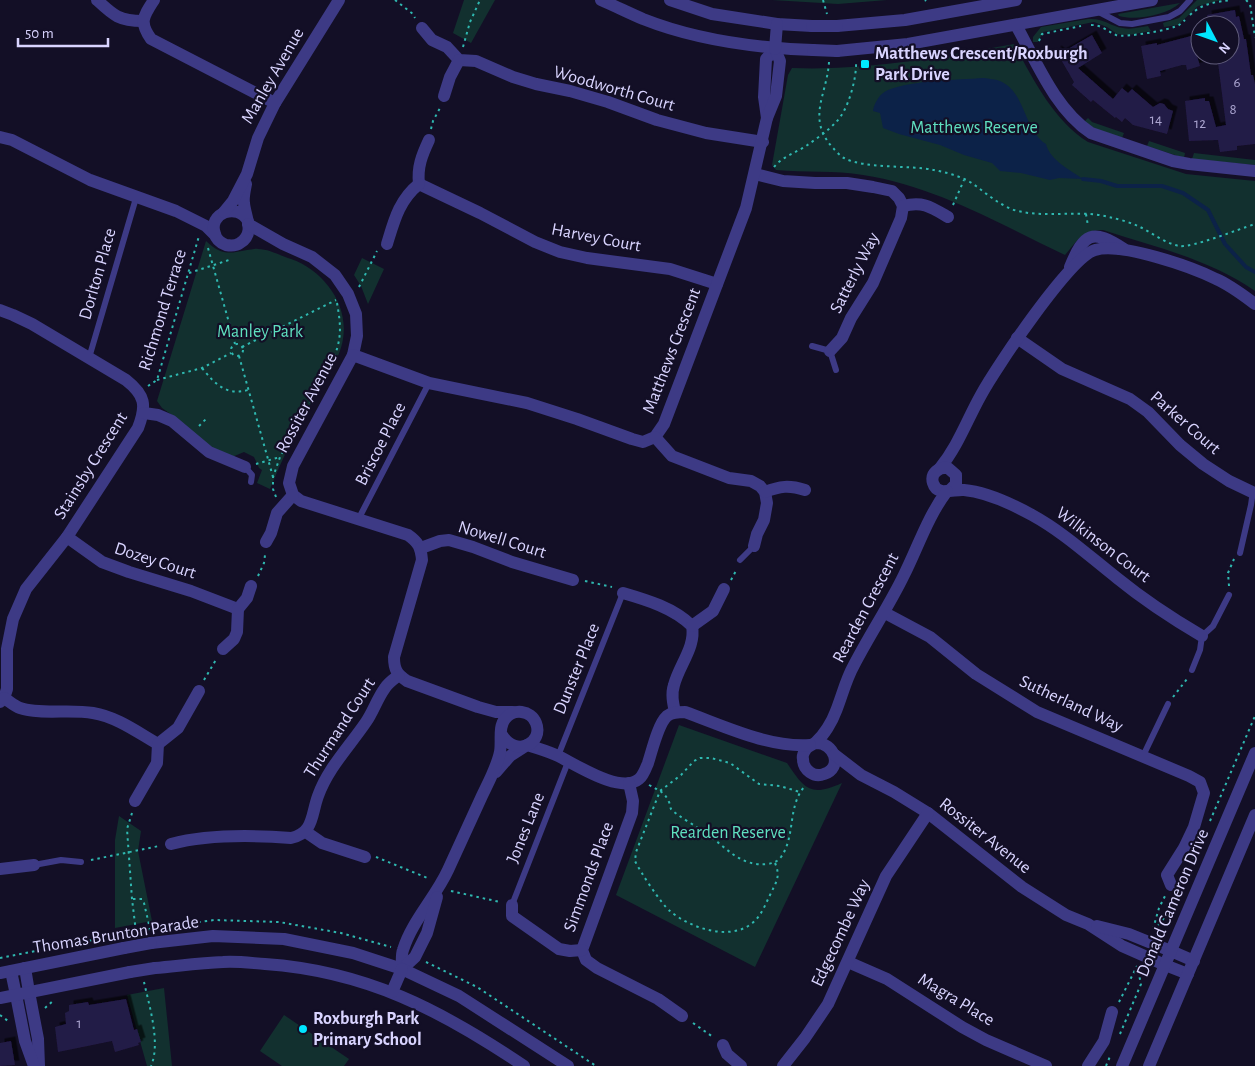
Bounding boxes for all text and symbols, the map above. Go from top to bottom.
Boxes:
scale bar [18,15,108,47]
north arrow [1190,15,1240,65]
street label: Manley Avenue [238,25,308,127]
text: 50 m [25,26,54,41]
text: N [1216,40,1233,56]
place label: Matthews Crescent/Roxburgh Park Drive [875,45,1088,84]
marker: Matthews Crescent/Roxburgh Park Drive [859,58,871,70]
street label: Woodworth Court [551,63,677,115]
house number: 6 [1233,75,1241,90]
house number: 8 [1229,102,1237,117]
house number: 14 [1150,112,1162,127]
house number: 12 [1194,116,1206,131]
park label: Matthews Reserve [910,119,1038,137]
street label: Harvey Court [550,220,643,256]
street label: Dorlton Place [76,226,120,322]
street label: Satterly Way [827,230,883,316]
street label: Richmond Terrace [136,247,190,373]
street label: Matthews Crescent [640,285,704,416]
park label: Manley Park [217,323,304,341]
street label: Rossiter Avenue [273,350,341,456]
street label: Parker Court [1147,388,1224,458]
street label: Briscoe Place [352,400,410,488]
street label: Stainsby Crescent [51,409,131,523]
street label: Wilkinson Court [1053,504,1154,586]
street label: Nowell Court [456,518,548,562]
street label: Dozey Court [112,539,198,583]
street label: Rearden Crescent [830,550,903,666]
street label: Dunster Place [551,621,603,717]
street label: Sutherland Way [1016,672,1126,736]
street label: Thurmand Court [301,675,379,781]
street label: Jones Lane [504,790,548,866]
street label: Rossiter Avenue [936,795,1034,877]
street label: Simmonds Place [561,820,617,934]
park label: Rearden Reserve [670,824,786,842]
street label: Donald Cameron Drive [1134,826,1212,980]
street label: Edgecombe Way [808,876,874,989]
street label: Thomas Brunton Parade [32,913,200,957]
street label: Magra Place [915,970,997,1030]
place label: Roxburgh Park Primary School [313,1010,422,1049]
house number: 1 [76,1016,82,1031]
marker: Roxburgh Park Primary School [297,1023,309,1035]

